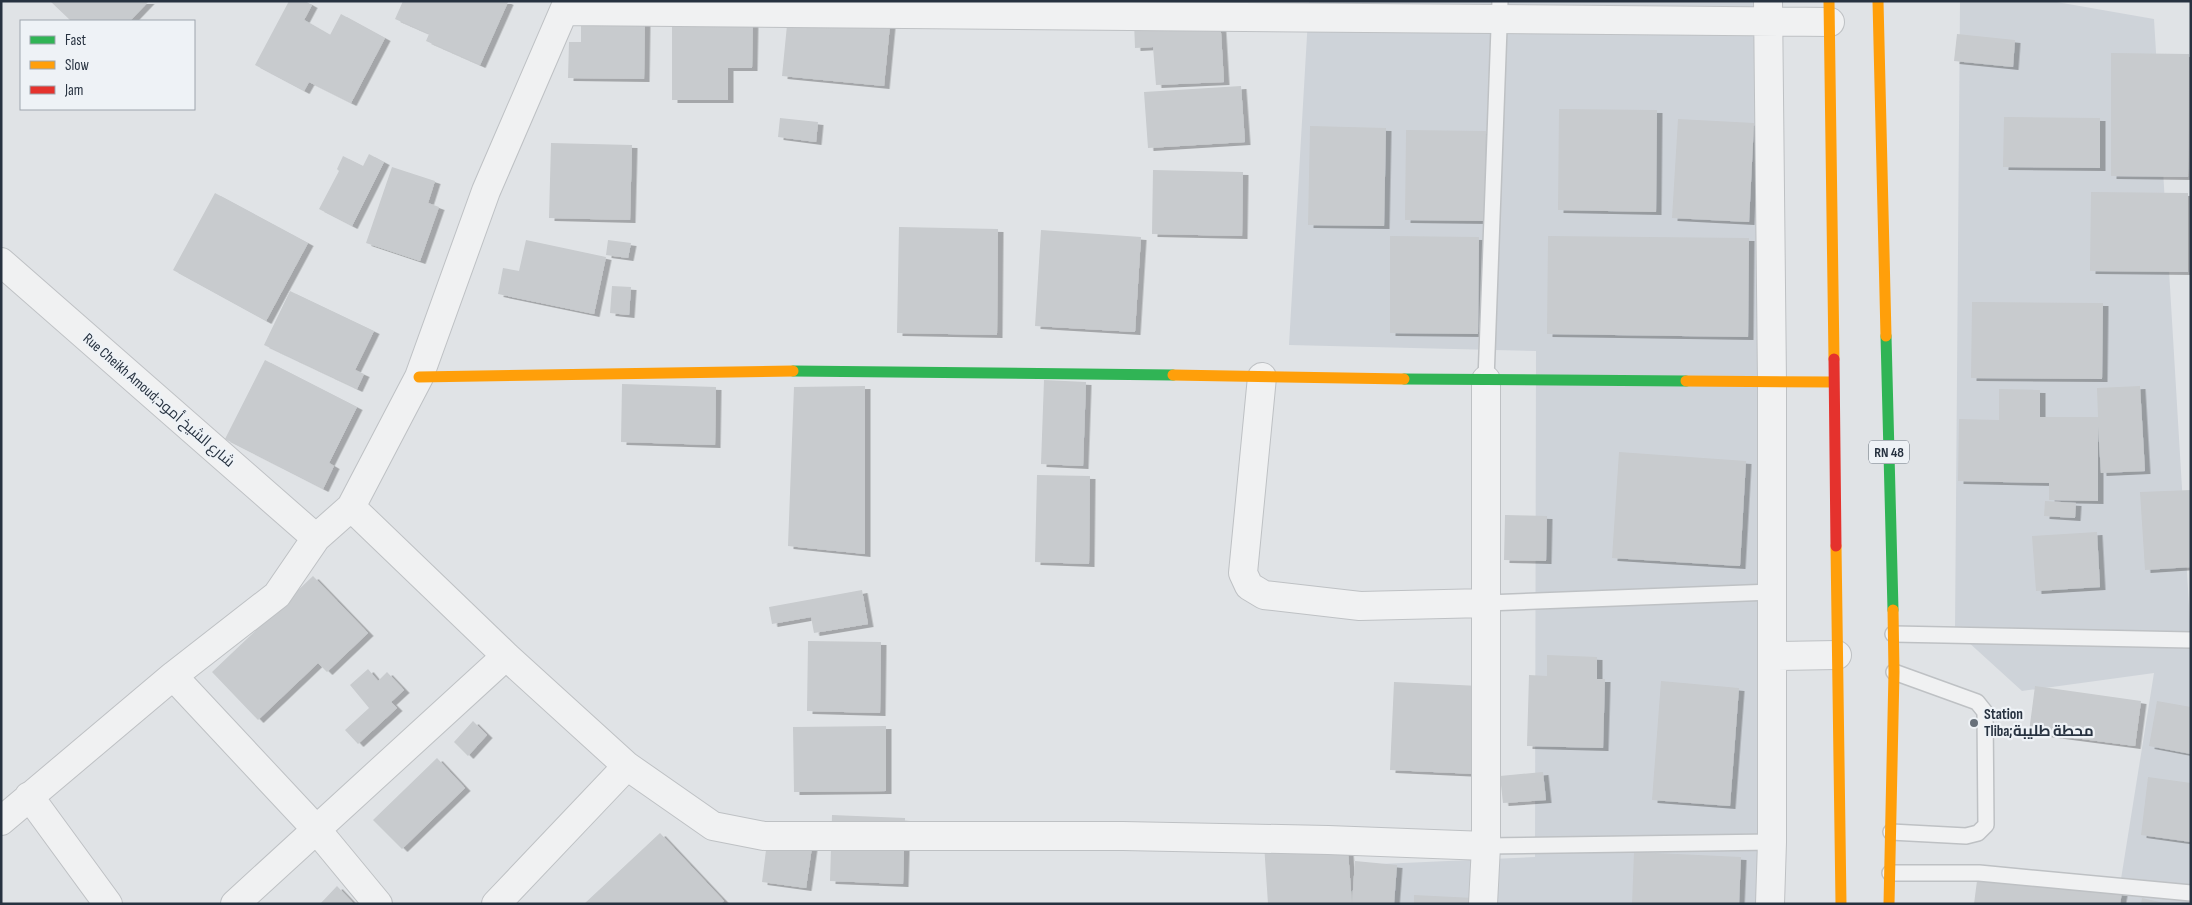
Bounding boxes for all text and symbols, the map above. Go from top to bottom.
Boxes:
legend [20,20,195,110]
text: Fast [65,31,87,50]
text: Slow [65,56,89,75]
text: Jam [64,81,83,100]
street label: Rue Cheikh Amoud;شارع الشيخ أمود [78,328,239,472]
road number: RN 48 [1869,441,1909,464]
place label: Station Tliba;محطة طليبة [1984,705,2094,741]
marker: Station Tliba;محطة طليبة [1968,717,1980,729]

